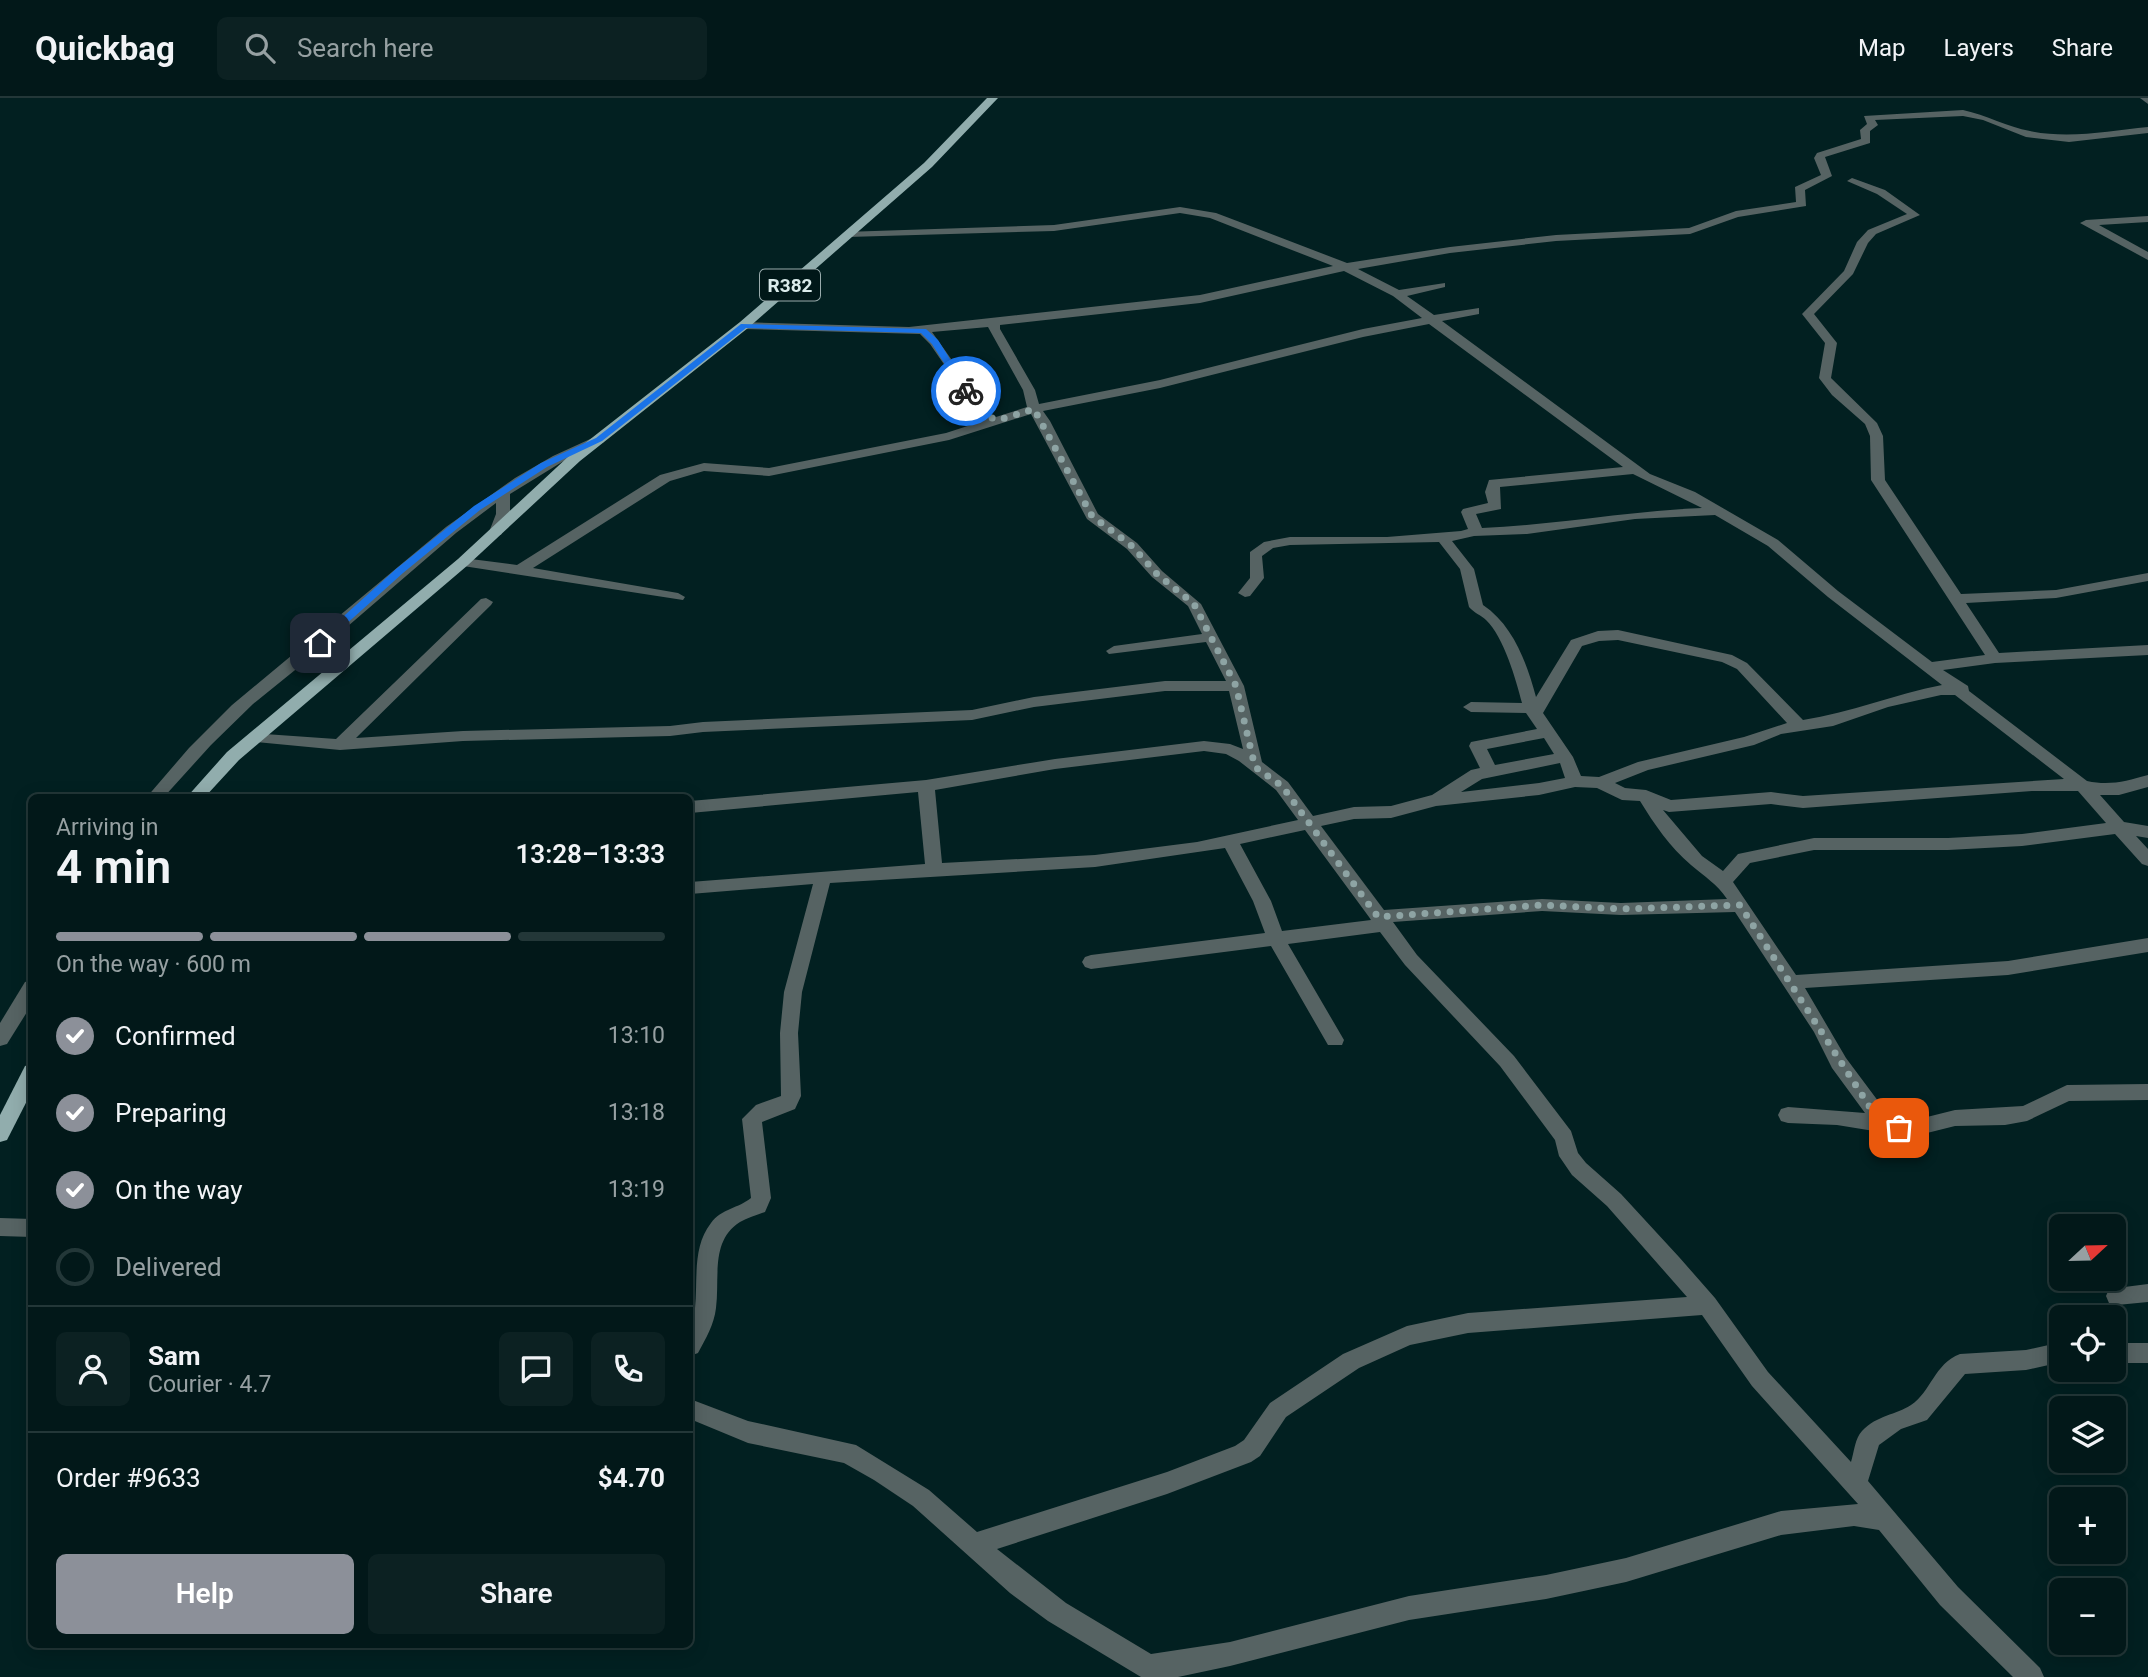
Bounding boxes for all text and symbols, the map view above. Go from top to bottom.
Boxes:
search box [217,17,707,80]
text: Quickbag [35,29,175,68]
icon: search [241,29,279,67]
text: Search here [297,33,434,63]
text: Map [1858,34,1906,62]
text: Layers [1944,34,2014,62]
text: Share [2052,34,2113,62]
road number: R382 [760,270,820,300]
courier [931,356,1001,426]
icon: bike [947,372,985,410]
pin [290,613,350,673]
icon: home [301,624,339,662]
text: Arriving in [56,814,159,841]
text: 13:28–13:33 [515,839,665,869]
text: 4 min [56,840,171,894]
text: On the way · 600 m [56,951,251,978]
icon: check [56,1017,94,1055]
text: Confirmed [115,1021,236,1051]
text: 13:10 [608,1022,665,1049]
icon: check [56,1094,94,1132]
text: Preparing [115,1098,227,1128]
pin [1869,1098,1929,1158]
text: 13:18 [608,1099,665,1126]
icon: bag [1880,1109,1918,1147]
icon: check [56,1171,94,1209]
text: On the way [115,1175,243,1205]
text: 13:19 [608,1176,665,1203]
north arrow [2049,1214,2126,1292]
map controls [2049,1214,2126,1655]
text: Delivered [115,1252,222,1282]
button: locate [2049,1305,2126,1382]
button: person [56,1332,130,1406]
button: chat [499,1332,573,1406]
button: phone [591,1332,665,1406]
text: Sam [148,1341,200,1371]
text: Courier · 4.7 [148,1371,271,1398]
button: layers [2049,1396,2126,1473]
text: Order #9633 [56,1463,201,1493]
text: $4.70 [598,1463,665,1493]
button: + [2049,1487,2126,1564]
button: Help [56,1554,354,1634]
button: Share [368,1554,665,1634]
button: − [2049,1578,2126,1655]

